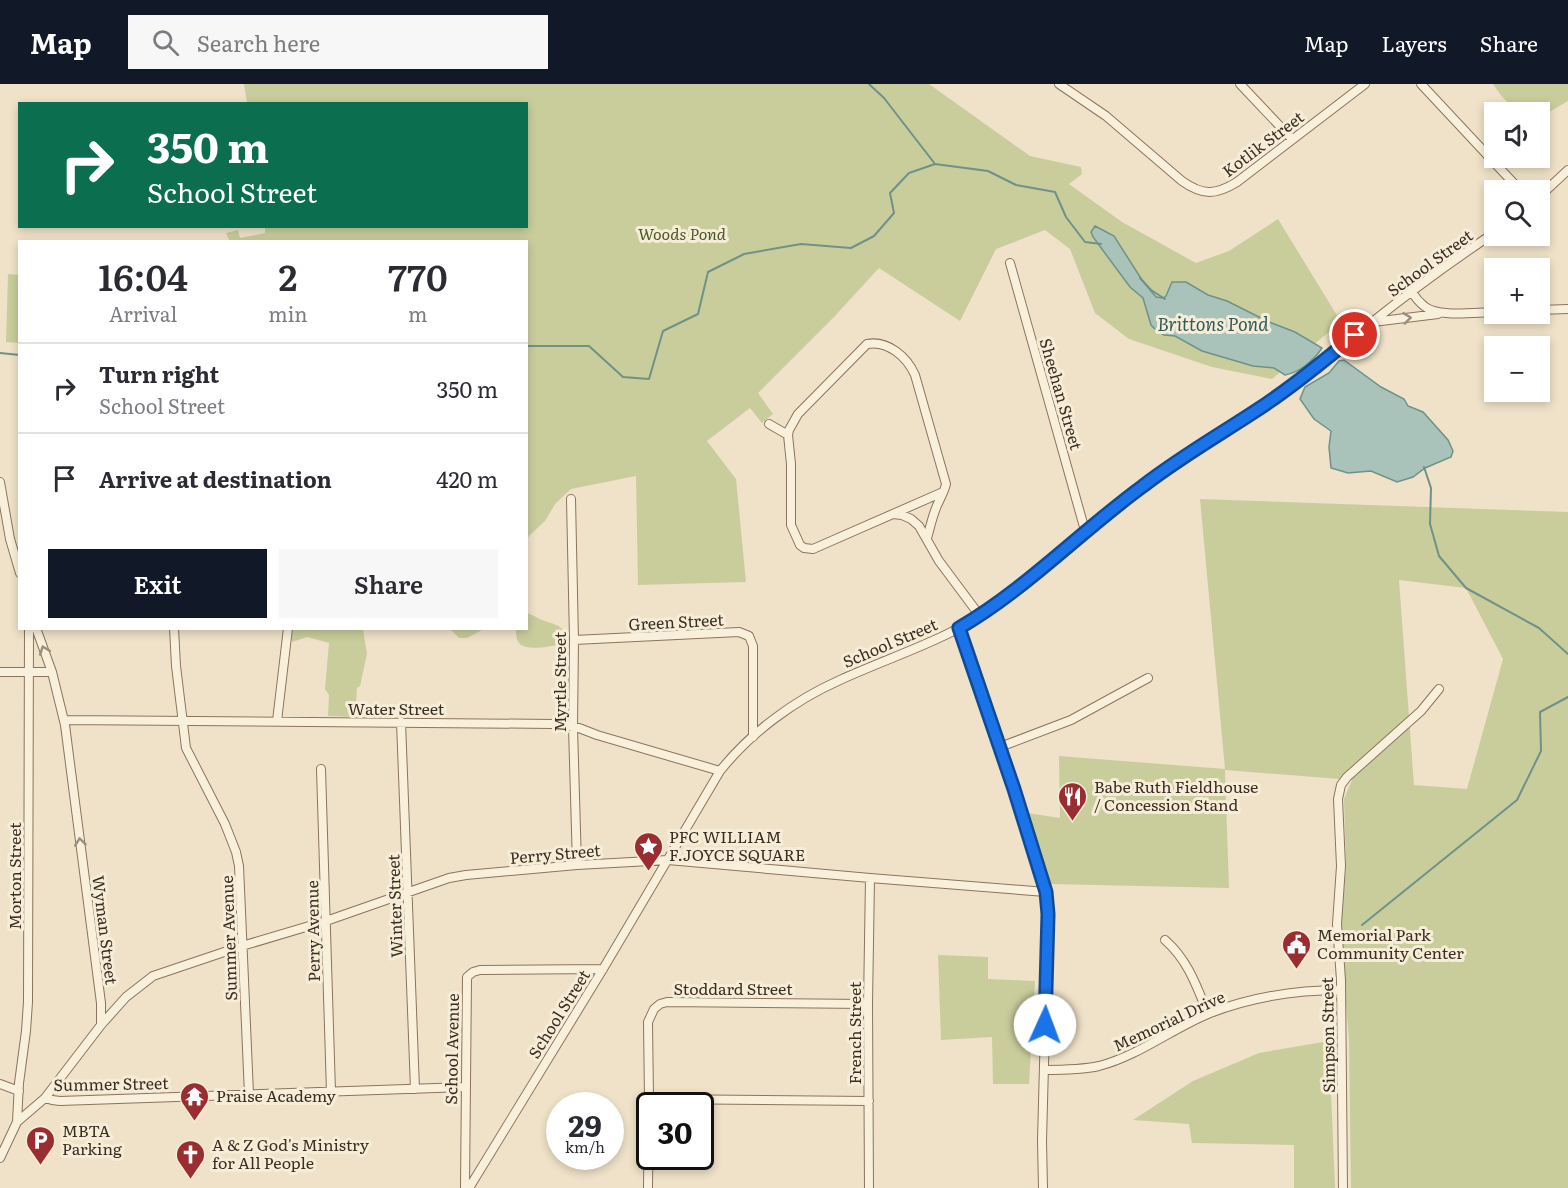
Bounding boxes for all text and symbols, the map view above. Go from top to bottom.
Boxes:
search box [128,15,548,69]
text: Map [30,21,92,63]
icon: search [149,26,182,59]
text: Search here [197,26,320,59]
text: Map [1304,27,1349,58]
text: Layers [1382,27,1447,58]
text: Share [1480,27,1538,58]
map controls [1484,102,1550,402]
button: sound [1484,102,1550,168]
street label: Kotlik Street [1217,104,1309,182]
text: 350 m [147,114,269,176]
icon: right [48,126,126,204]
text: School Street [147,171,317,211]
button: search [1484,180,1550,246]
park label: Woods Pond [638,221,727,245]
street label: School Street [1382,223,1478,302]
text: 16:04 [98,249,188,302]
text: 2 [279,249,297,302]
text: 770 [388,249,448,302]
button: + [1484,258,1550,324]
text: Arrival [109,298,177,328]
text: min [268,298,308,328]
text: m [408,298,428,328]
pin [1329,309,1380,360]
water label: Brittons Pond [1157,310,1269,337]
one-way arrow [1402,312,1412,325]
icon: arrive [1338,318,1371,351]
street label: Sheehan Street [1035,335,1090,453]
button: − [1484,336,1550,402]
text: Turn right [99,357,219,390]
icon: right [48,372,81,405]
text: 350 m [437,372,498,405]
text: School Street [99,390,225,420]
icon: arrive [48,462,81,495]
text: Arrive at destination [99,462,332,495]
text: 420 m [436,462,498,495]
button: Exit [48,549,267,618]
button: Share [279,549,498,618]
street label: Green Street [628,606,725,635]
street label: School Street [839,611,941,673]
street label: Myrtle Street [547,631,571,732]
one-way arrow [39,645,52,656]
street label: Water Street [348,696,445,720]
place label: Babe Ruth Fieldhouse / Concession Stand [1094,774,1258,816]
restaurant icon: Babe Ruth Fieldhouse / Concession Stand [1057,780,1089,822]
street label: Morton Street [2,822,26,930]
place label: PFC WILLIAM F.JOYCE SQUARE [669,824,805,866]
place icon: PFC WILLIAM F.JOYCE SQUARE [632,830,664,872]
one-way arrow [74,837,87,846]
street label: Perry Street [508,837,602,869]
street label: Winter Street [380,853,408,958]
street label: Wyman Street [87,874,125,986]
street label: Summer Avenue [214,875,242,1001]
street label: Perry Avenue [299,880,325,982]
place label: Memorial Park Community Center [1317,922,1464,964]
public building icon: Memorial Park Community Center [1280,928,1312,970]
street label: School Street [521,964,595,1063]
street label: Stoddard Street [673,976,793,1000]
street label: Simpson Street [1314,976,1340,1093]
street label: French Street [842,981,866,1085]
street label: Memorial Drive [1109,984,1228,1056]
street label: School Avenue [438,993,464,1105]
position arrow [1013,993,1077,1057]
street label: Summer Street [53,1070,169,1096]
temple icon: Praise Academy [179,1080,211,1122]
place label: Praise Academy [216,1083,336,1107]
speed limit sign: 30 [636,1092,714,1170]
text: 29 [568,1102,602,1146]
place label: MBTA Parking [62,1118,122,1160]
parking icon: MBTA Parking [25,1124,57,1166]
place label: A & Z God's Ministry for All People [212,1132,370,1174]
text: km/h [565,1135,605,1158]
church icon: A & Z God's Ministry for All People [175,1138,207,1180]

